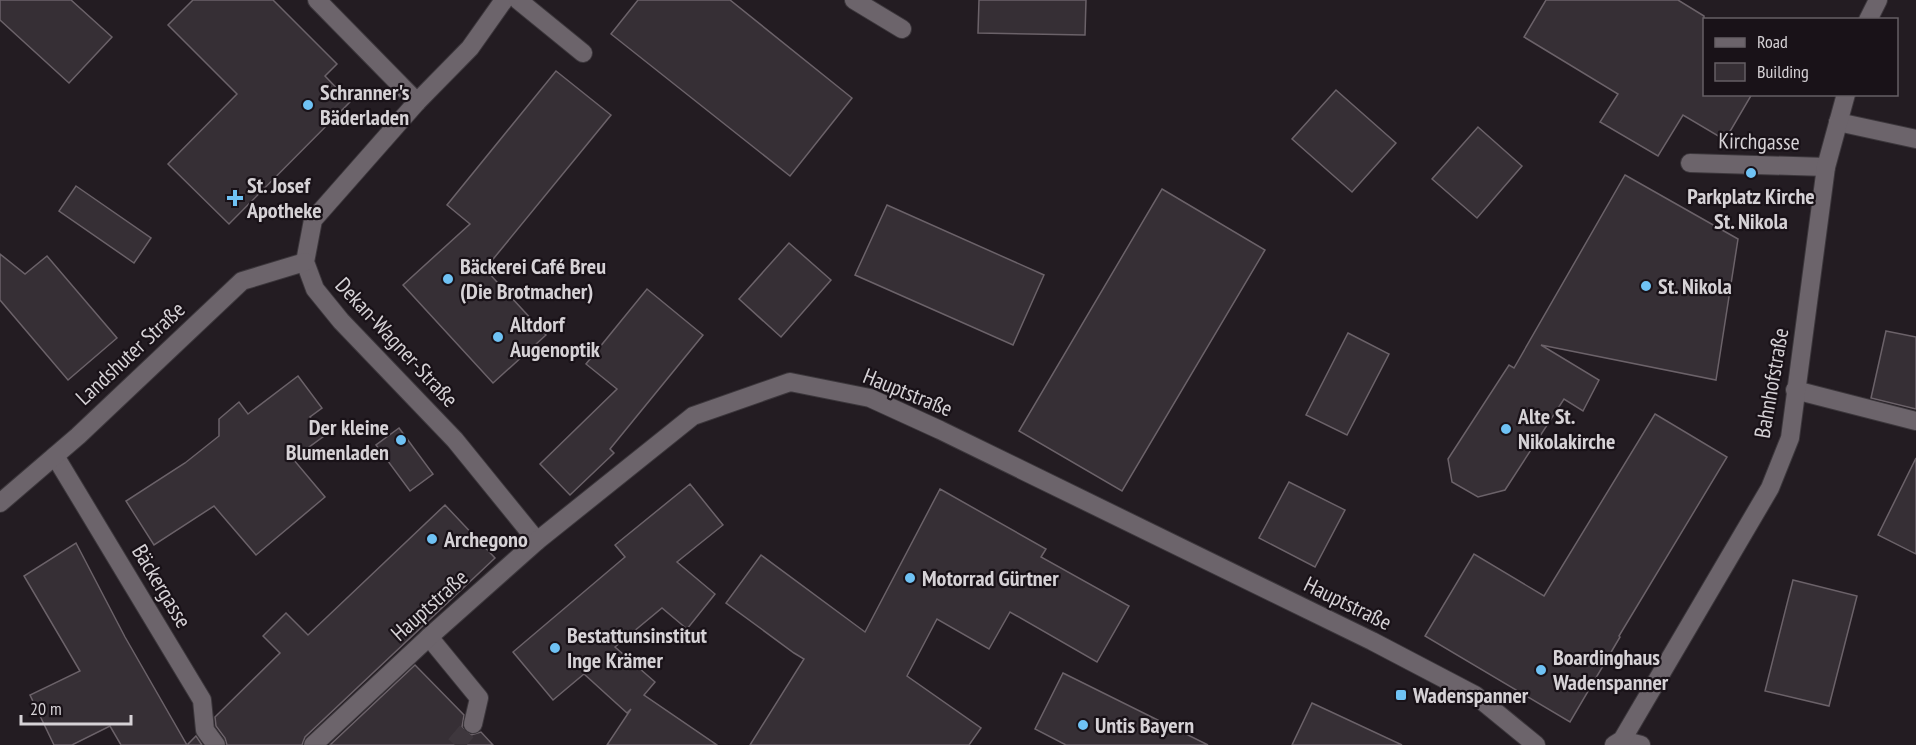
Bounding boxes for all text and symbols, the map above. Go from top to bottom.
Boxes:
legend [1703,18,1898,96]
text: Road [1757,30,1788,53]
text: Building [1757,60,1809,83]
place label: Schranner's Bäderladen [320,78,410,131]
marker: Schranner's Bäderladen [301,98,315,112]
street label: Kirchgasse [1718,126,1800,156]
marker: Parkplatz Kirche St. Nikola [1744,166,1758,180]
place label: St. Josef Apotheke [246,171,322,224]
place label: Parkplatz Kirche St. Nikola [1687,182,1815,235]
marker: St. Josef Apotheke [228,191,242,205]
place label: Bäckerei Café Breu (Die Brotmacher) [460,252,606,305]
street label: Dekan-Wagner-Straße [330,271,464,413]
marker: Bäckerei Café Breu (Die Brotmacher) [441,272,455,286]
place label: St. Nikola [1658,272,1732,300]
marker: St. Nikola [1639,279,1653,293]
street label: Landshuter Straße [70,295,190,411]
place label: Altdorf Augenoptik [509,310,601,363]
street label: Bahnhofstraße [1748,326,1794,440]
marker: Altdorf Augenoptik [491,330,505,344]
street label: Hauptstraße [859,361,957,423]
place label: Alte St. Nikolakirche [1517,402,1615,455]
place label: Der kleine Blumenladen [286,413,389,466]
marker: Alte St. Nikolakirche [1499,422,1513,436]
marker: Der kleine Blumenladen [394,433,408,447]
place label: Archegono [443,525,528,553]
marker: Archegono [425,532,439,546]
street label: Bäckergasse [126,539,198,633]
street label: Hauptstraße [385,563,473,647]
place label: Motorrad Gürtner [922,564,1059,592]
street label: Hauptstraße [1300,570,1396,636]
marker: Motorrad Gürtner [903,571,917,585]
place label: Bestattunsinstitut Inge Krämer [567,621,708,674]
marker: Bestattunsinstitut Inge Krämer [548,641,562,655]
place label: Boardinghaus Wadenspanner [1552,643,1669,696]
marker: Boardinghaus Wadenspanner [1534,663,1548,677]
place label: Wadenspanner [1412,681,1529,709]
scale bar [21,688,130,726]
marker: Wadenspanner [1394,688,1408,702]
text: 20 m [30,697,62,720]
place label: Untis Bayern [1095,711,1194,739]
marker: Untis Bayern [1076,718,1090,732]

